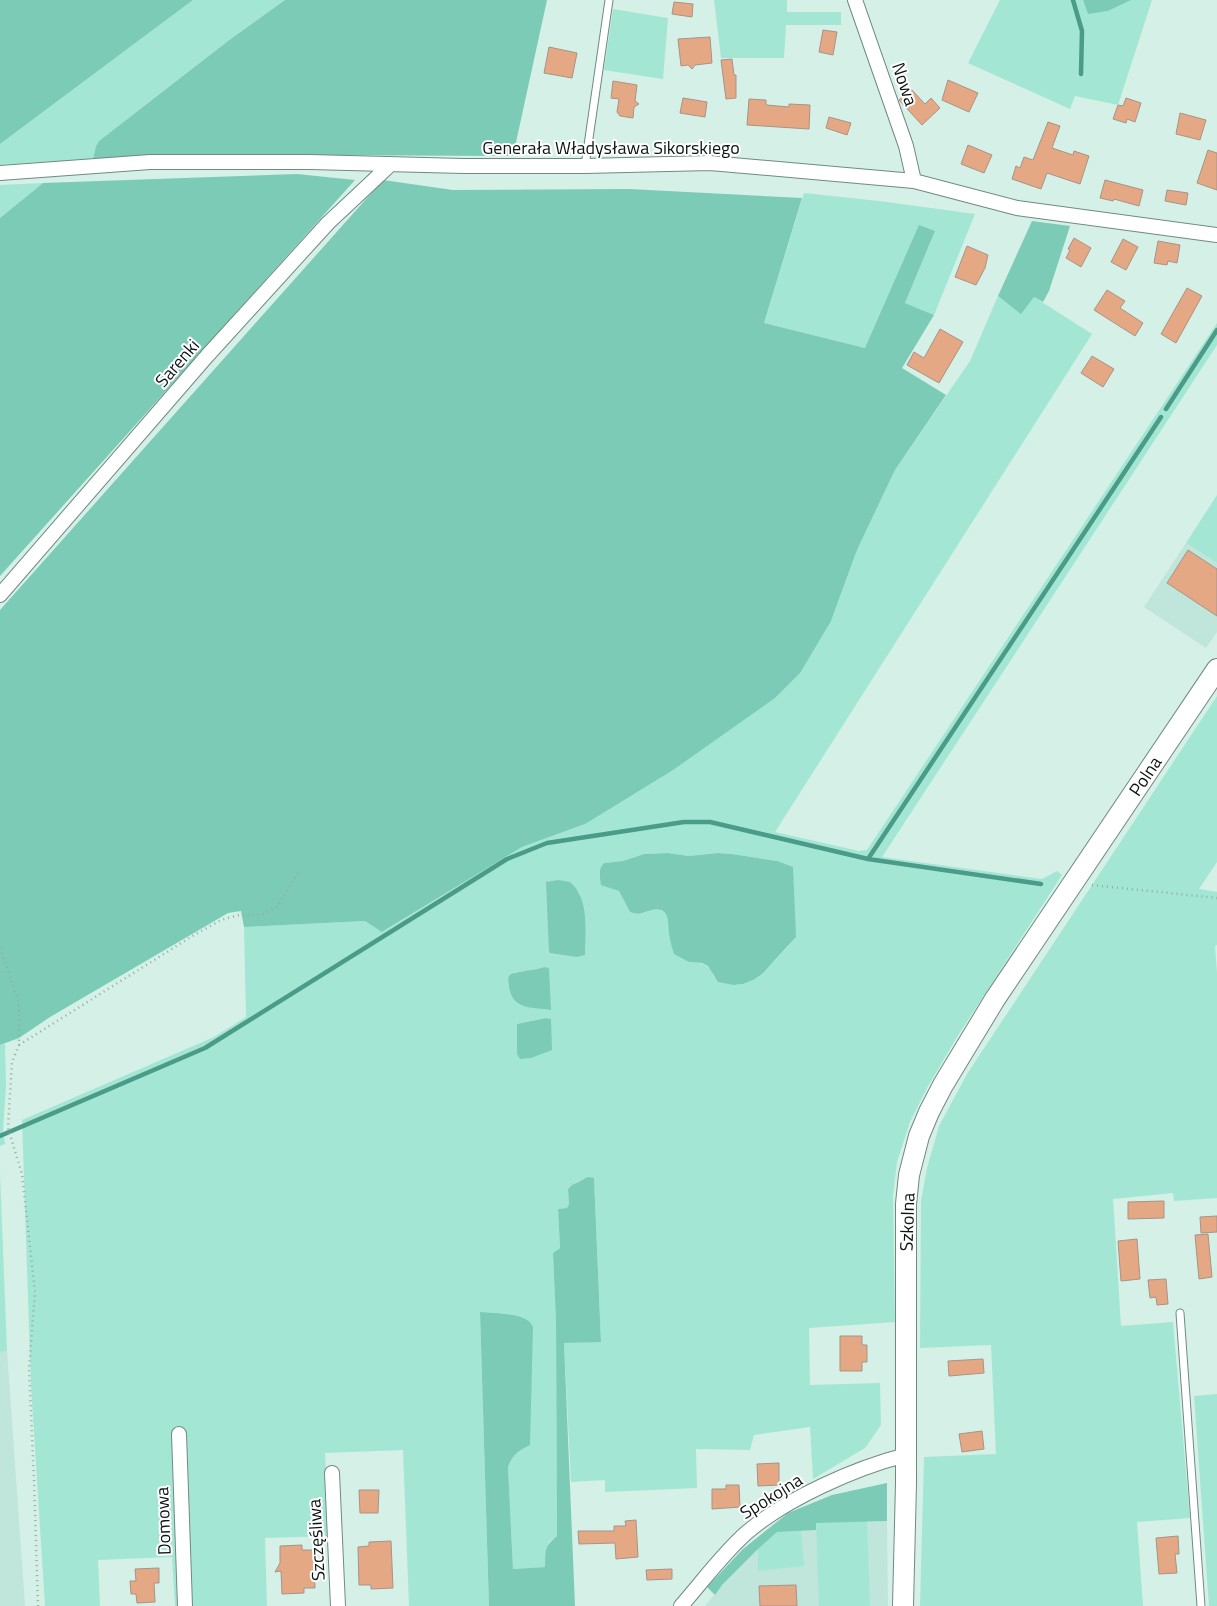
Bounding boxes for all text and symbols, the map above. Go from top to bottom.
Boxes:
street label: Nowa [885,59,925,109]
street label: Generała Władysława Sikorskiego [482,134,740,161]
street label: Sarenki [148,333,206,393]
street label: Polna [1122,751,1168,801]
street label: Szkolna [892,1192,922,1252]
street label: Spokojna [734,1466,808,1526]
street label: Domowa [148,1486,178,1556]
street label: Szczęśliwa [300,1498,332,1582]

